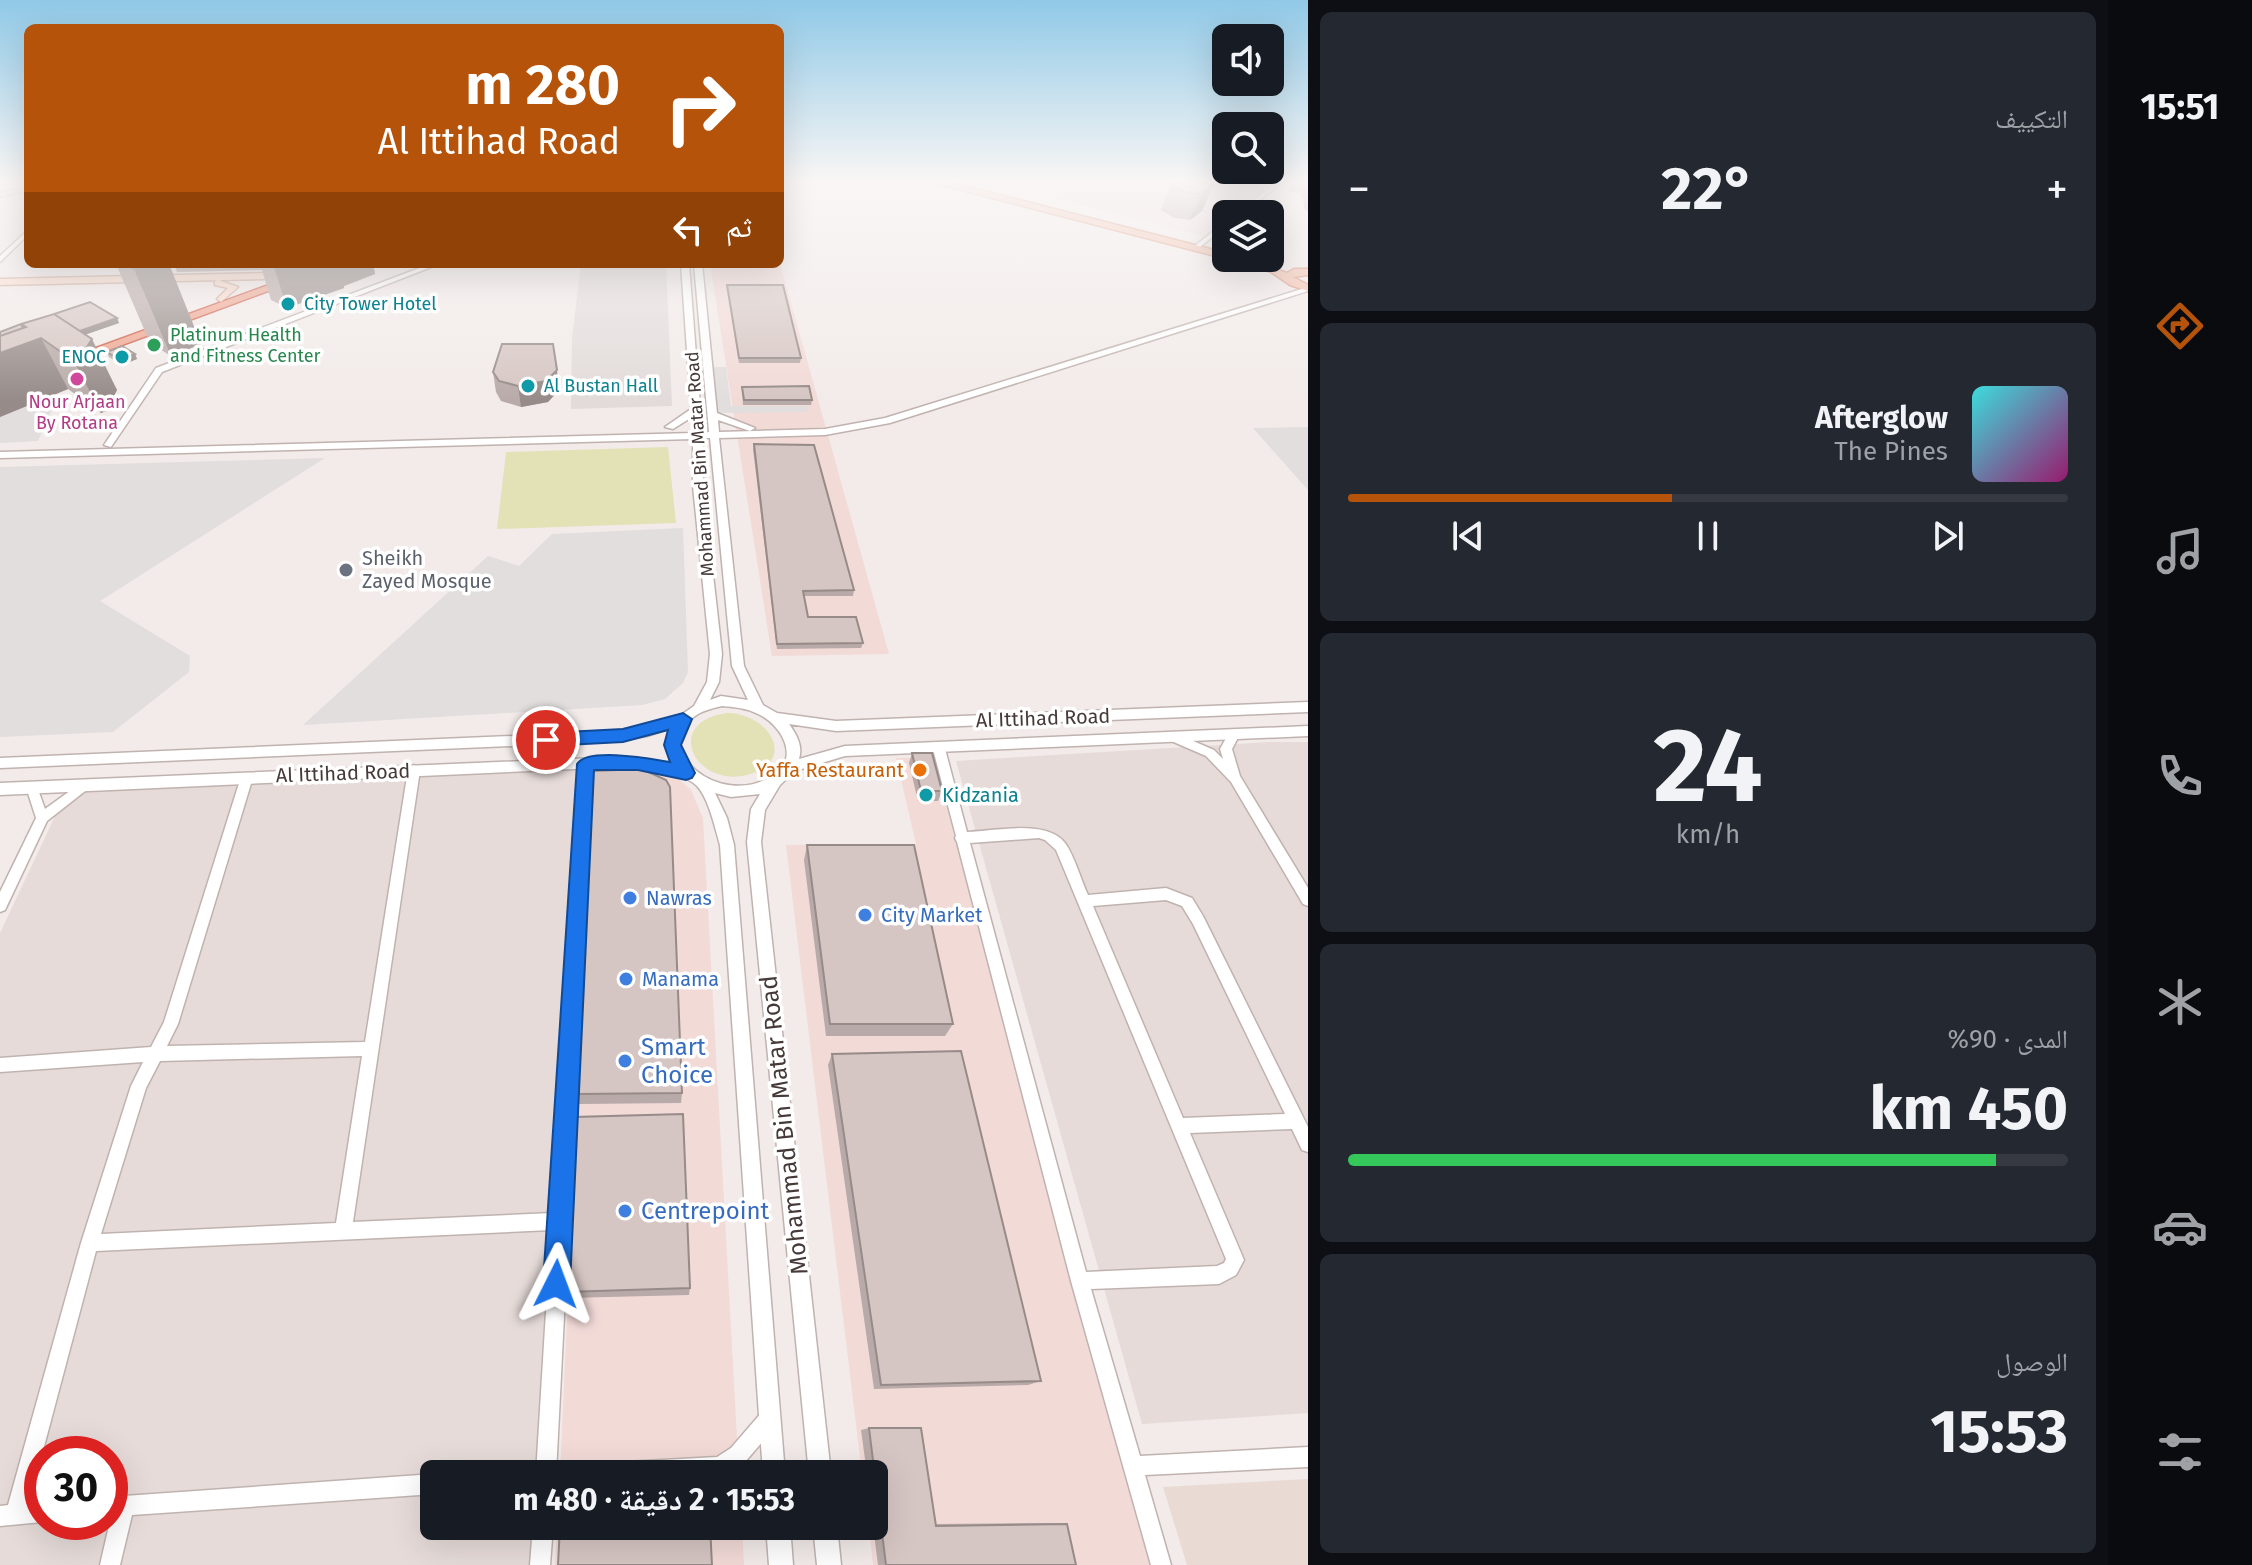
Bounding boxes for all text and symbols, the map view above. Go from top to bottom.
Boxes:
map controls [1212,24,1284,272]
button: sound [1212,24,1284,96]
text: 280 m [465,52,620,119]
icon: right [648,56,752,160]
text: 15:51 [2141,85,2219,129]
text: التكييف [1995,104,2068,135]
button: search [1212,112,1284,184]
text: Al Ittihad Road [378,120,620,164]
text: 22° [1661,153,1755,225]
text: − [1348,163,1370,216]
text: + [2046,163,2068,216]
button: layers [1212,200,1284,272]
icon: left [666,208,710,252]
text: ثم [726,209,752,245]
place label: City Tower Hotel [304,293,437,315]
marker: City Tower Hotel [279,295,297,313]
icon: directions [2152,298,2208,354]
place label: Platinum Health and Fitness Center [170,324,321,367]
marker: Platinum Health and Fitness Center [145,336,163,354]
place label: ENOC [62,346,106,368]
marker: ENOC [113,348,131,366]
street label: Mohammad Bin Matar Road [681,351,719,577]
marker: Nour Arjaan By Rotana [68,370,86,388]
place label: Al Bustan Hall [544,375,658,397]
marker: Al Bustan Hall [519,377,537,395]
place label: Nour Arjaan By Rotana [28,391,126,434]
text: Afterglow [1815,400,1948,436]
text: The Pines [1834,436,1948,467]
icon: previous [1446,514,1490,558]
icon: pause [1686,514,1730,558]
icon: next [1926,514,1970,558]
icon: music [2152,523,2208,579]
place label: Sheikh Zayed Mosque [362,546,492,593]
marker: Sheikh Zayed Mosque [337,561,355,579]
street label: Al Ittihad Road [975,704,1111,732]
text: 24 [1653,704,1763,829]
pin [512,706,580,774]
icon: arrive [524,718,568,762]
icon: phone [2152,748,2208,804]
place label: Yaffa Restaurant [756,758,905,782]
street label: Al Ittihad Road [275,759,411,787]
marker: Yaffa Restaurant [911,761,929,779]
place label: Kidzania [942,783,1019,807]
marker: Kidzania [917,786,935,804]
text: km/h [1676,819,1740,850]
place label: Nawras [646,886,712,910]
marker: Nawras [621,889,639,907]
place label: City Market [881,903,983,927]
marker: City Market [856,906,874,924]
place label: Manama [642,967,719,991]
marker: Manama [617,970,635,988]
street label: Mohammad Bin Matar Road [754,974,814,1276]
icon: climate [2152,974,2208,1030]
text: المدى · 90% [1947,1024,2068,1055]
place label: Smart Choice [641,1033,713,1089]
marker: Smart Choice [616,1052,634,1070]
text: 450 km [1869,1073,2068,1145]
place label: Centrepoint [641,1197,769,1225]
icon: car [2152,1199,2208,1255]
marker: Centrepoint [616,1202,634,1220]
position arrow [514,1242,598,1326]
text: الوصول [1996,1347,2068,1378]
text: 15:53 [1930,1396,2068,1468]
icon: filters [2152,1424,2208,1480]
speed limit sign: 30 [24,1436,128,1540]
text: 15:53 · 2 دقيقة · 480 m [513,1482,795,1518]

